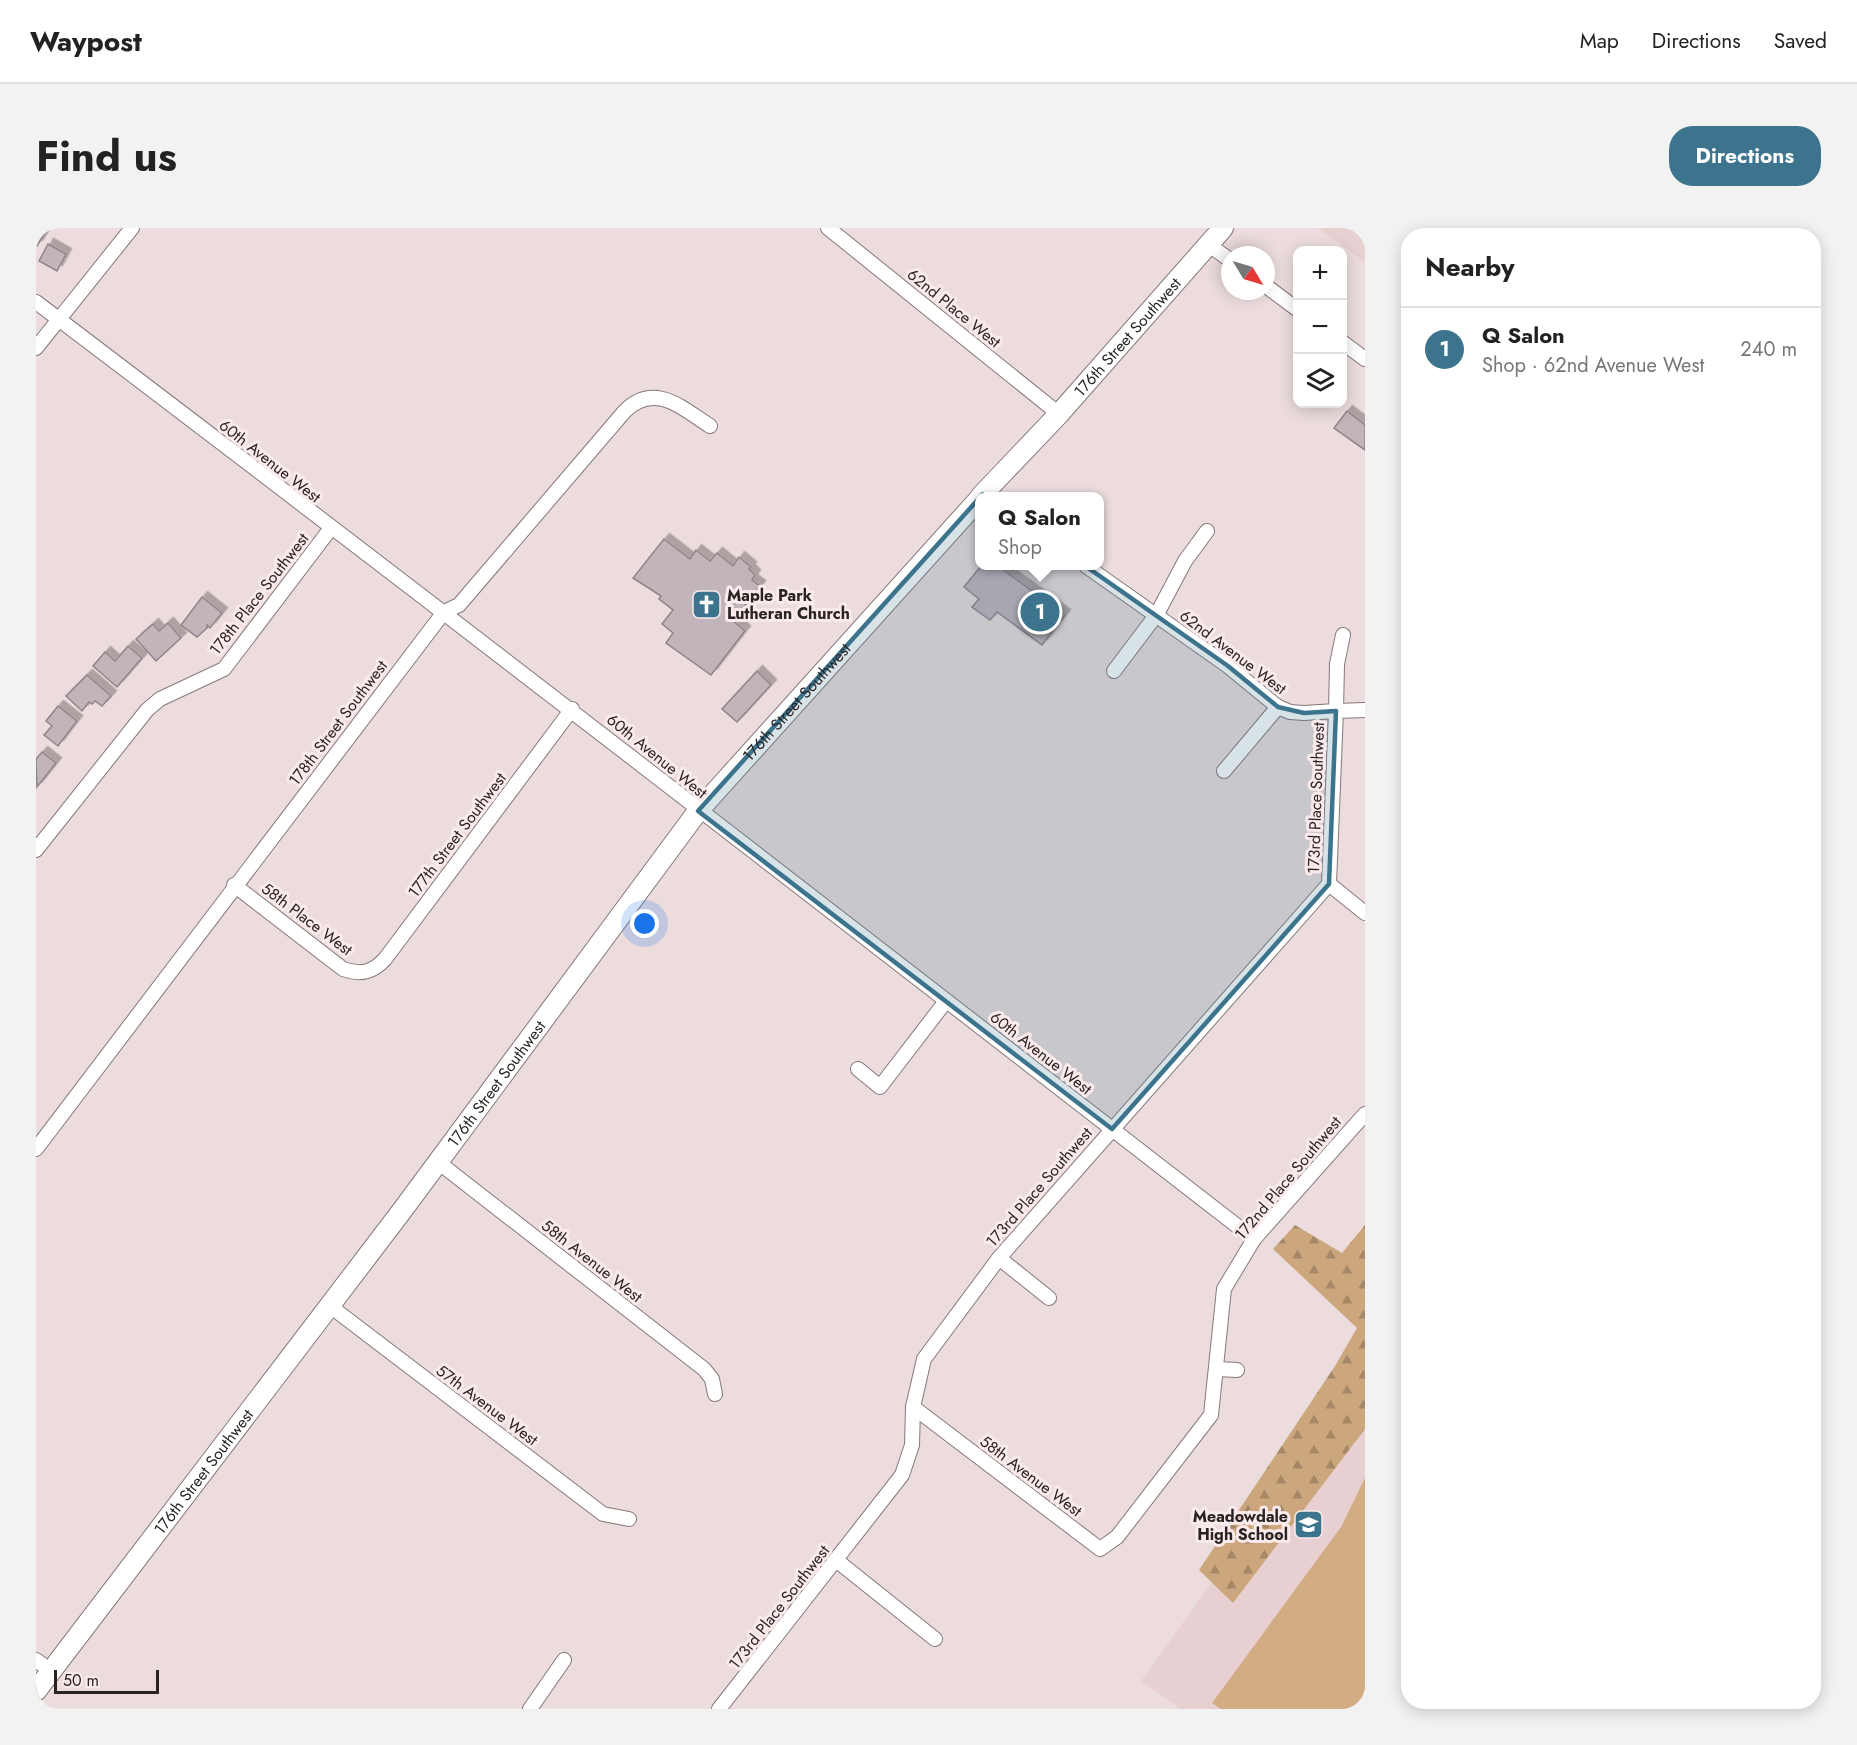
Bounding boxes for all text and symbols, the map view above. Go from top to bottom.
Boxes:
text: Waypost [30,21,142,62]
text: Map [1580,26,1619,56]
text: Directions [1652,26,1741,56]
text: Saved [1774,26,1827,56]
text: Find us [36,126,177,187]
button: Directions [1669,126,1821,186]
north arrow [1221,246,1275,300]
map controls [1293,246,1347,408]
button: + [1293,246,1347,300]
text: Nearby [1425,248,1514,286]
street label: 62nd Place West [902,263,1006,353]
street label: 176th Street Southwest [1068,272,1186,402]
button: − [1293,300,1347,354]
text: Q Salon [1482,319,1565,351]
text: 1 [1439,335,1450,364]
text: 240 m [1740,335,1797,364]
text: Shop · 62nd Avenue West [1482,351,1704,380]
button: layers [1293,354,1347,408]
street label: 60th Avenue West [214,414,326,508]
popup [975,492,1104,570]
text: Q Salon [998,501,1081,533]
street label: 178th Place Southwest [204,528,314,660]
text: Shop [998,533,1042,562]
place label: Maple Park Lutheran Church [727,584,850,625]
church icon: Maple Park Lutheran Church [690,588,722,620]
pin: 1 [1020,590,1060,634]
street label: 62nd Avenue West [1175,604,1291,700]
street label: 176th Street Southwest [737,638,856,766]
street label: 178th Street Southwest [283,655,393,790]
street label: 60th Avenue West [602,708,712,804]
street label: 173rd Place Southwest [1302,722,1330,874]
street label: 177th Street Southwest [402,768,512,902]
street label: 58th Place West [257,877,357,961]
your location [630,909,659,938]
street label: 60th Avenue West [985,1006,1097,1100]
street label: 176th Street Southwest [442,1015,551,1152]
street label: 172nd Place Southwest [1229,1111,1347,1245]
street label: 173rd Place Southwest [981,1122,1098,1252]
street label: 58th Avenue West [537,1214,647,1308]
street label: 57th Avenue West [431,1359,543,1451]
street label: 176th Street Southwest [148,1404,259,1539]
street label: 58th Avenue West [975,1430,1087,1522]
place label: Meadowdale High School [1193,1505,1288,1546]
school or university icon: Meadowdale High School [1293,1509,1325,1541]
street label: 173rd Place Southwest [723,1540,835,1674]
scale bar [54,1667,159,1694]
text: 50 m [63,1669,99,1692]

